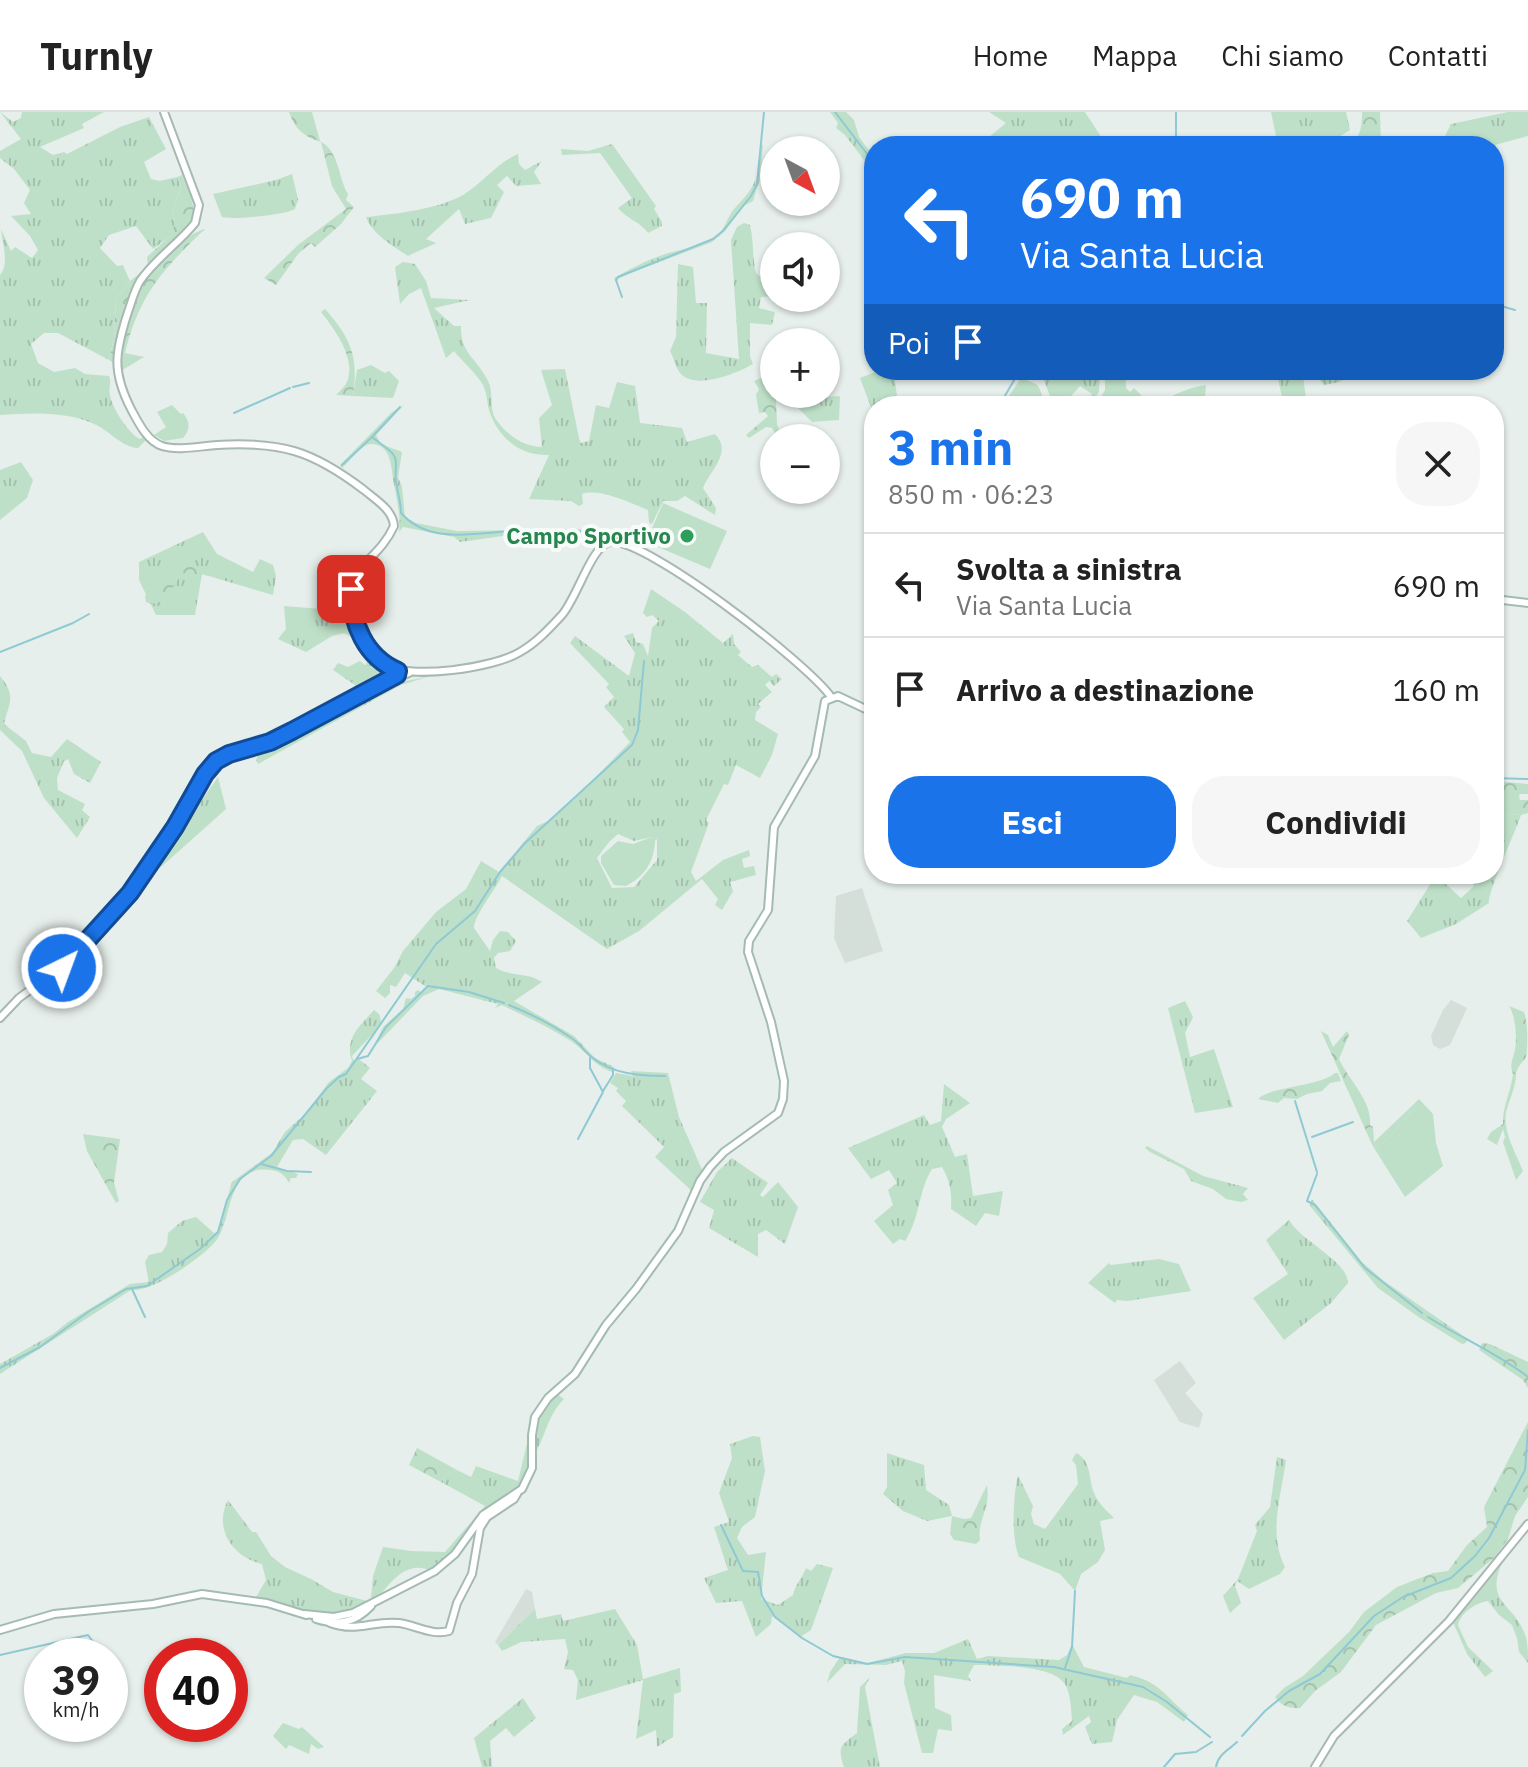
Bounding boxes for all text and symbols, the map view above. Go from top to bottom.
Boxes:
text: Turnly [40,31,153,80]
text: Home [973,37,1048,74]
text: Mappa [1092,37,1177,74]
text: Chi siamo [1221,37,1344,74]
text: Contatti [1388,37,1488,74]
north arrow [760,136,840,216]
map controls [760,136,840,504]
text: 690 m [1020,161,1184,233]
icon: left [888,168,992,272]
text: Via Santa Lucia [1020,231,1264,278]
button: sound [760,232,840,312]
icon: arrive [946,320,990,364]
text: Poi [888,323,930,362]
button: + [760,328,840,408]
text: 3 min [888,416,1013,478]
button: close [1396,422,1480,506]
button: − [760,424,840,504]
text: 850 m · 06:23 [888,477,1054,511]
place label: Campo Sportivo [506,521,671,550]
marker: Campo Sportivo [678,527,696,545]
text: Svolta a sinistra [956,549,1182,588]
pin [317,555,385,623]
icon: left [888,563,932,607]
text: 690 m [1393,566,1480,605]
icon: arrive [329,567,373,611]
text: Via Santa Lucia [956,588,1132,622]
icon: arrive [888,667,932,711]
text: Arrivo a destinazione [956,670,1254,709]
text: 160 m [1393,670,1480,709]
button: Esci [888,776,1176,868]
button: Condividi [1192,776,1480,868]
position arrow [20.0,926,104.0,1010]
speed limit sign: 40 [144,1638,248,1742]
text: 39 [52,1654,100,1706]
text: km/h [52,1696,100,1723]

